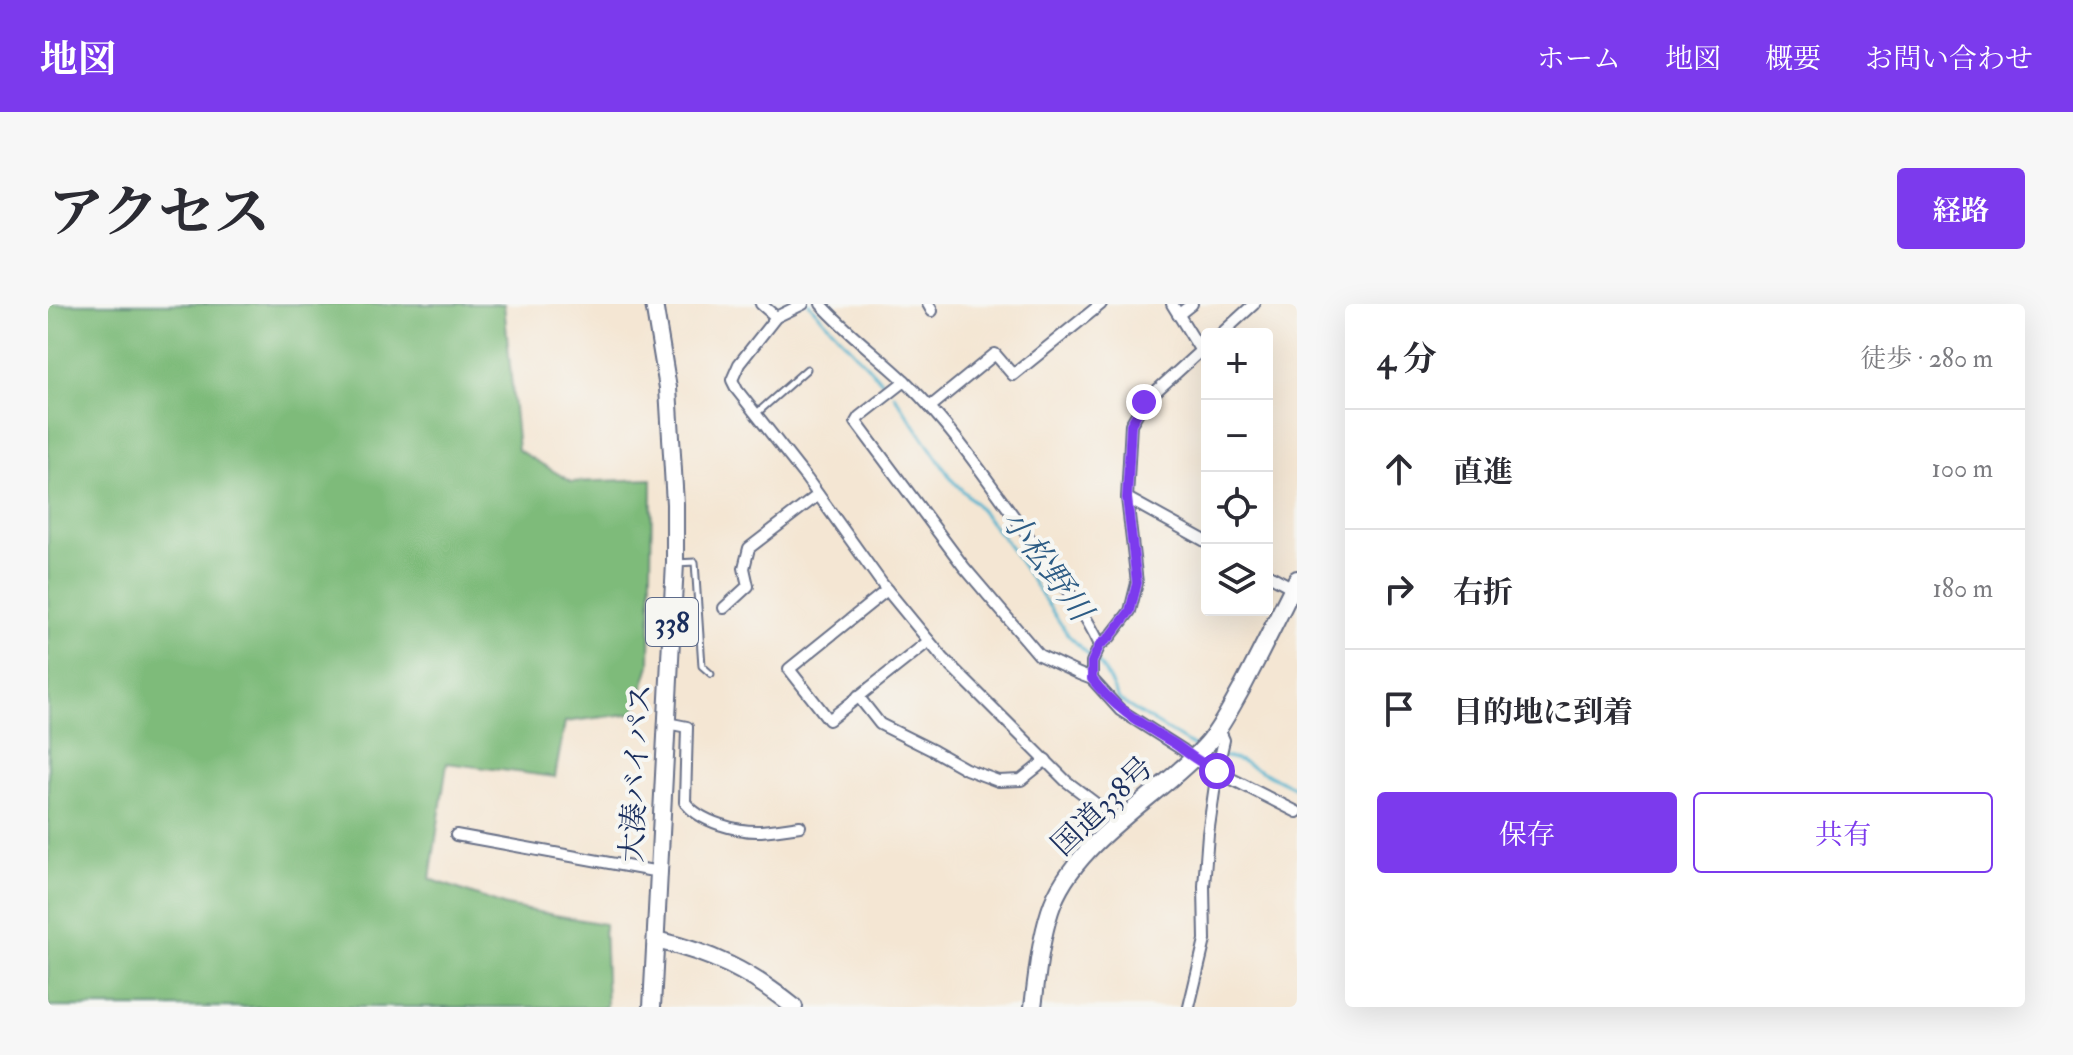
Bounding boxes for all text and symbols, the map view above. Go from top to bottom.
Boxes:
text: 地図 [40,36,116,84]
text: ホーム [1537,42,1621,77]
text: 地図 [1665,42,1721,77]
text: 概要 [1765,42,1821,77]
text: お問い合わせ [1865,42,2033,77]
button: 経路 [1897,168,2025,249]
text: アクセス [48,178,270,249]
map controls [1201,328,1273,616]
button: + [1201,328,1273,400]
text: 4 分 [1377,338,1436,381]
text: 徒歩 · 280 m [1861,343,1993,375]
route end [1126,384,1162,420]
button: − [1201,400,1273,472]
icon: ahead [1377,447,1421,491]
text: 100 m [1932,453,1993,485]
text: 直進 [1453,454,1513,491]
button: locate [1201,472,1273,544]
water label: 小松野川 [992,502,1102,632]
button: layers [1201,544,1273,616]
icon: right [1377,567,1421,611]
text: 180 m [1933,573,1993,605]
text: 右折 [1453,574,1513,611]
road number: 338 [646,598,698,646]
street label: 大湊バイパス [613,682,660,864]
icon: arrive [1377,687,1421,731]
text: 目的地に到着 [1453,694,1633,731]
street label: 国道338号 [1044,749,1161,864]
route start [1199,753,1235,789]
button: 保存 [1377,792,1677,873]
button: 共有 [1693,792,1993,873]

